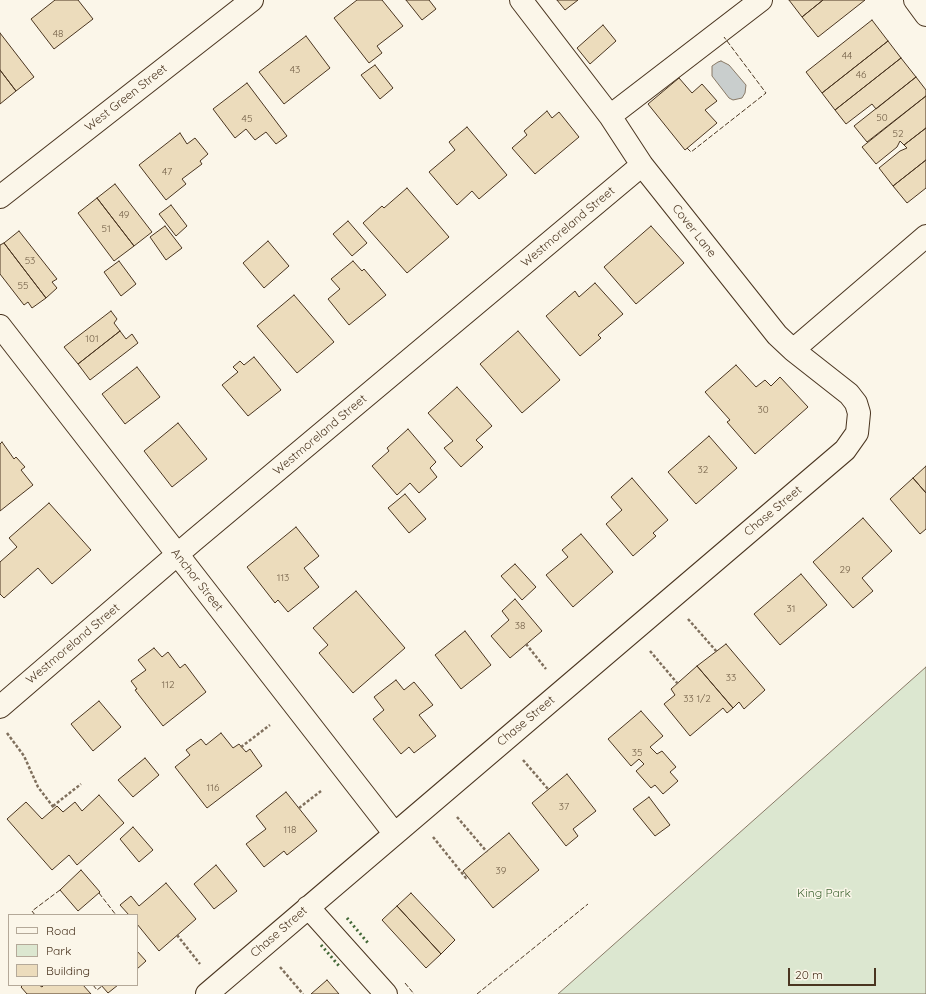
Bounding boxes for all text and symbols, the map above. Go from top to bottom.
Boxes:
house number: 48 [53,28,63,40]
house number: 44 [842,50,852,62]
street label: West Green Street [82,61,170,135]
house number: 43 [290,64,300,76]
house number: 46 [856,69,866,81]
house number: 50 [876,112,888,124]
house number: 45 [242,113,252,125]
house number: 52 [893,128,903,140]
house number: 47 [162,166,172,178]
street label: Westmoreland Street [518,184,618,270]
street label: Cover Lane [669,202,719,260]
house number: 49 [119,209,129,221]
house number: 51 [101,223,111,235]
house number: 53 [25,255,35,267]
house number: 55 [18,280,28,292]
house number: 101 [85,333,99,345]
street label: Westmoreland Street [270,392,370,478]
house number: 30 [757,404,769,416]
house number: 32 [698,464,708,476]
street label: Chase Street [741,483,805,539]
street label: Anchor Street [168,546,226,614]
house number: 29 [839,564,851,576]
house number: 113 [277,572,289,584]
street label: Westmoreland Street [23,601,123,687]
house number: 31 [787,603,795,615]
house number: 38 [515,620,525,632]
house number: 33 [726,672,736,684]
house number: 112 [162,679,174,691]
street label: Chase Street [494,693,558,749]
house number: 33 1/2 [683,693,711,705]
house number: 35 [632,747,642,759]
house number: 116 [207,782,219,794]
house number: 37 [559,801,569,813]
house number: 118 [284,824,296,836]
house number: 39 [496,865,506,877]
park label: King Park [797,886,851,900]
street label: Chase Street [248,903,310,961]
legend [8,914,138,986]
text: Road [46,923,76,938]
text: Park [46,943,71,958]
scale bar [790,960,878,986]
text: Building [46,963,90,978]
text: 20 m [795,967,823,982]

